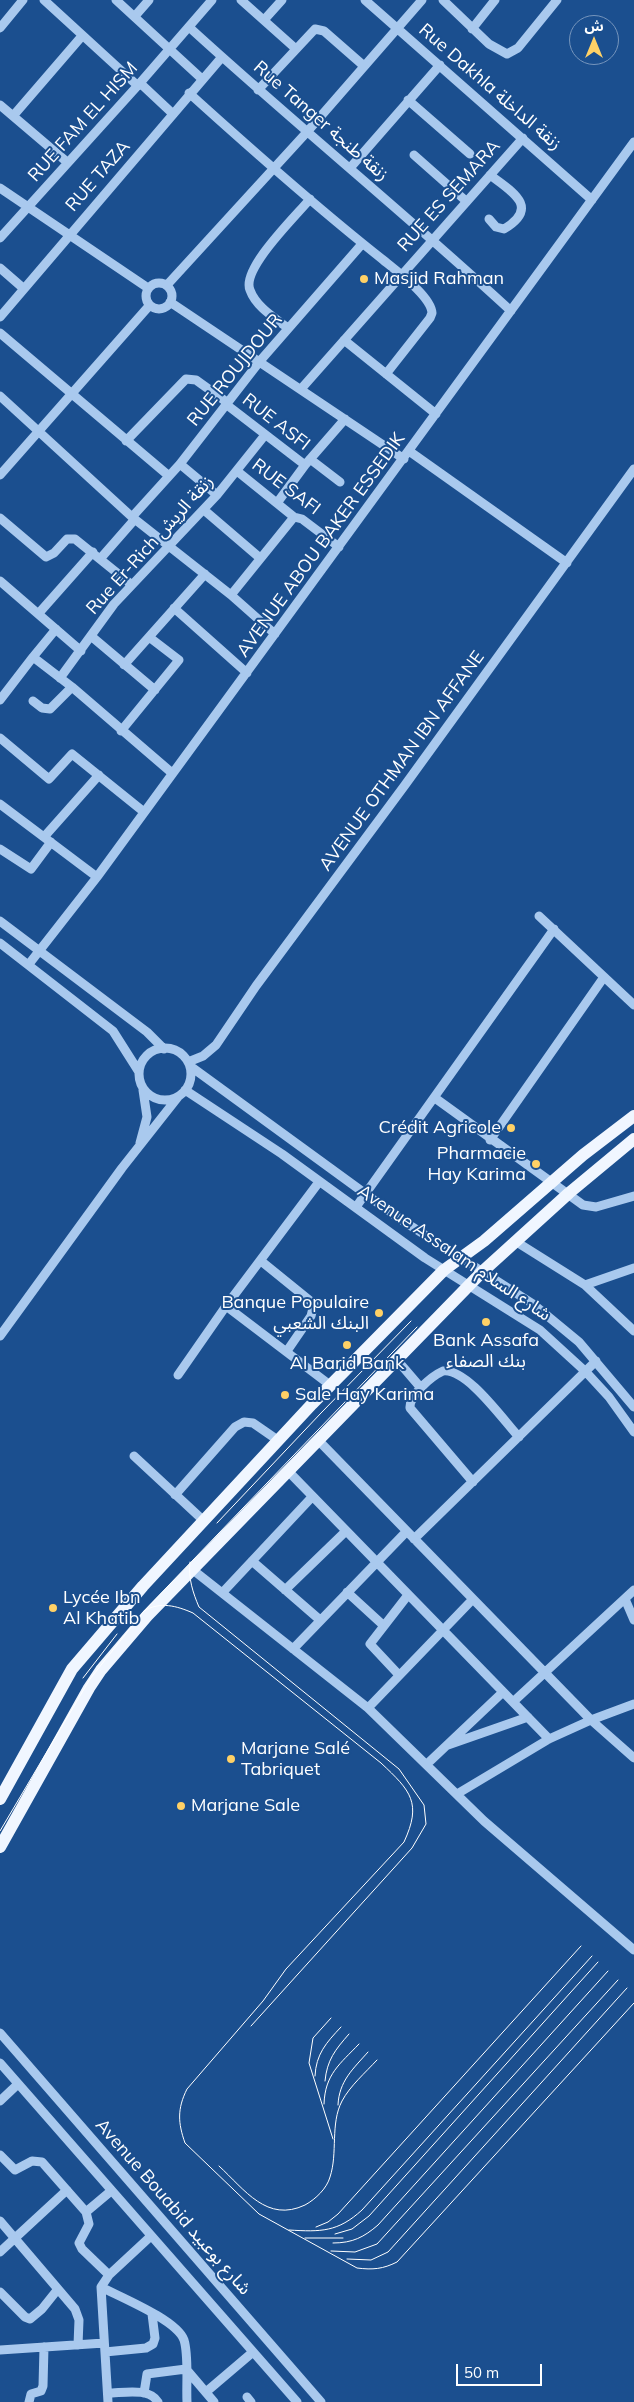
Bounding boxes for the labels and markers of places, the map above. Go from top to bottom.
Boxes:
place label: Masjid Rahman [374,268,504,290]
marker: Masjid Rahman [358,273,370,285]
place label: Crédit Agricole [378,1117,501,1139]
marker: Crédit Agricole [505,1122,517,1134]
place label: Pharmacie Hay Karima [428,1143,526,1186]
marker: Pharmacie Hay Karima [530,1158,542,1170]
place label: Banque Populaire البنك الشعبي [221,1292,369,1335]
marker: Banque Populaire البنك الشعبي [373,1307,385,1319]
marker: Bank Assafa بنك الصفاء [480,1316,492,1328]
place label: Bank Assafa بنك الصفاء [433,1330,539,1372]
marker: Al Barid Bank [341,1339,353,1351]
place label: Al Barid Bank [290,1353,404,1375]
place label: Sale Hay Karima [295,1384,434,1406]
marker: Sale Hay Karima [279,1389,291,1401]
place label: Lycée Ibn Al Khatib [63,1587,140,1630]
marker: Lycée Ibn Al Khatib [47,1602,59,1614]
place label: Marjane Salé Tabriquet [241,1738,350,1780]
marker: Marjane Salé Tabriquet [225,1753,237,1765]
place label: Marjane Sale [191,1795,300,1817]
marker: Marjane Sale [175,1800,187,1812]

